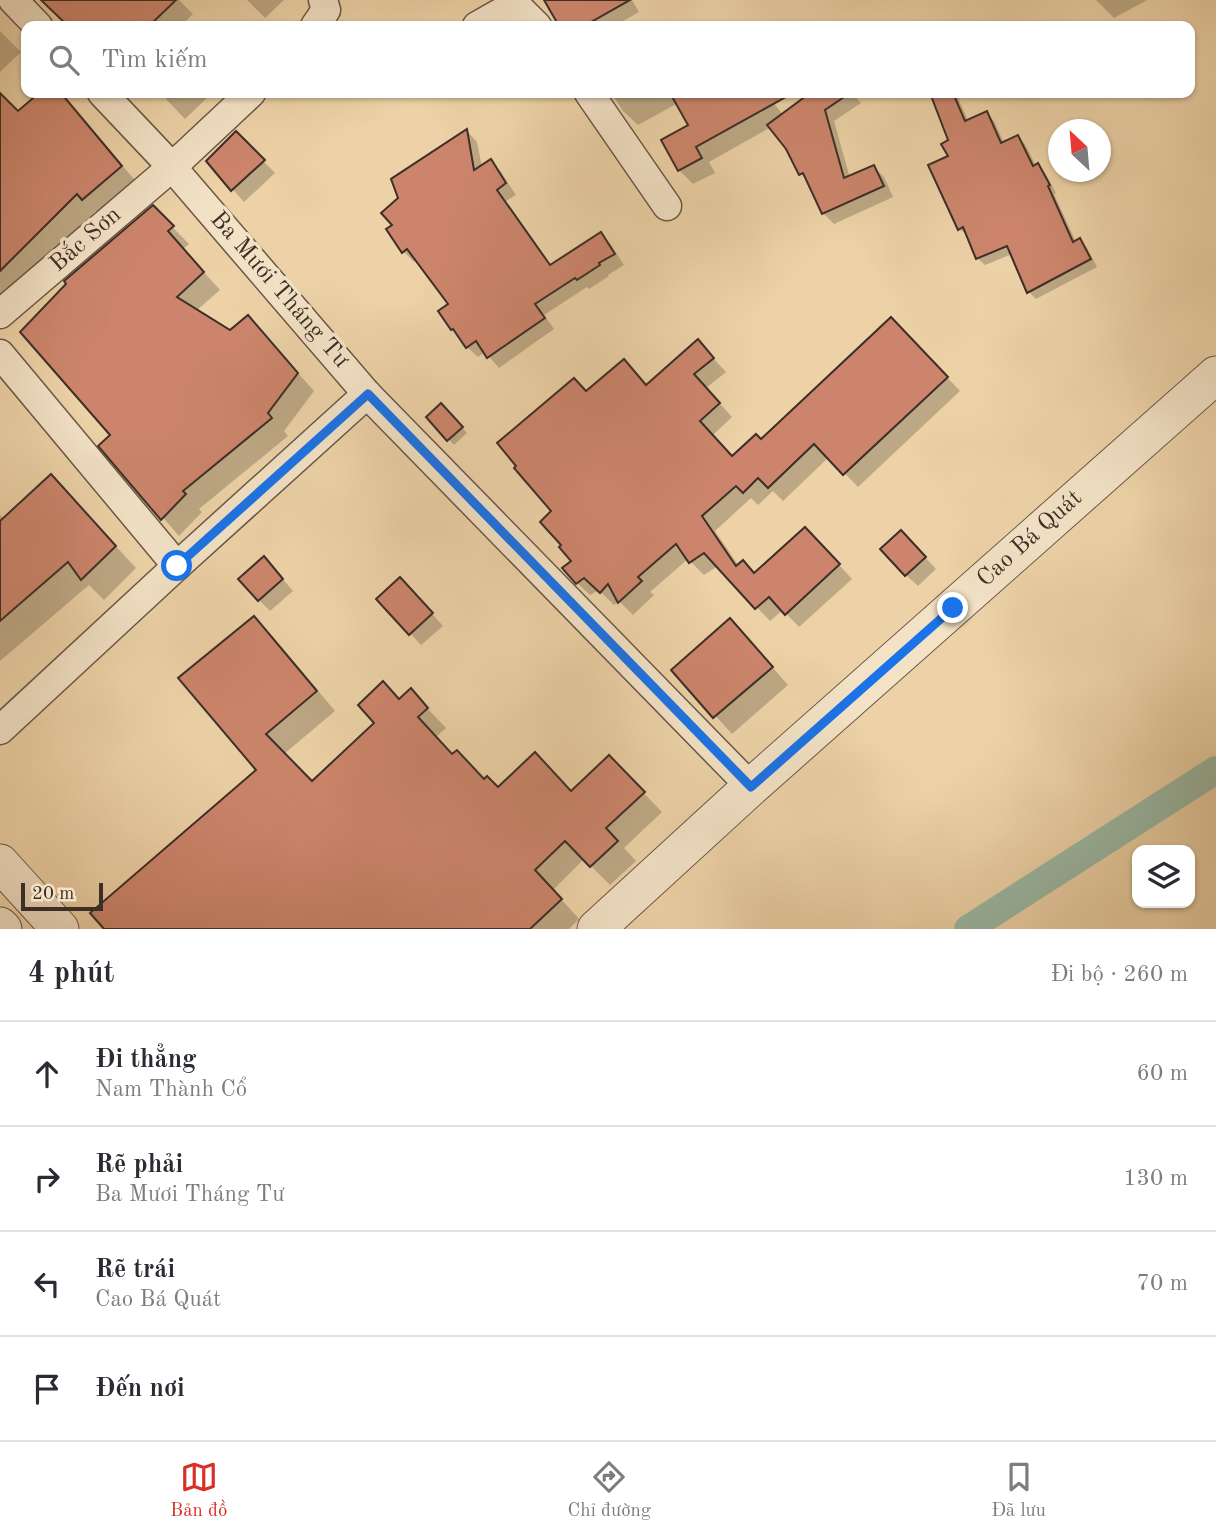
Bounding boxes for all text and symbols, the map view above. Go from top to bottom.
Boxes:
search box [21,21,1195,98]
icon: search [45,41,83,79]
text: Tìm kiếm [101,47,208,73]
north arrow [1048,119,1111,182]
street label: Bắc Sơn [45,201,126,277]
street label: Ba Mươi Tháng Tư [205,207,353,373]
street label: Cao Bá Quát [973,486,1087,592]
route start [161,550,192,581]
route end [937,592,968,623]
map controls [1132,845,1195,908]
button: layers [1132,845,1195,908]
scale bar [21,880,103,912]
text: 20 m [32,885,74,904]
text: 4 phút [28,959,114,989]
text: Đi bộ · 260 m [1050,963,1188,986]
text: Đi thẳng [95,1047,197,1073]
icon: ahead [28,1055,66,1093]
text: 60 m [1137,1062,1188,1085]
text: Nam Thành Cổ [95,1078,247,1101]
text: Rẽ phải [95,1152,183,1178]
icon: right [28,1160,66,1198]
text: 130 m [1123,1167,1188,1190]
text: Ba Mươi Tháng Tư [95,1183,285,1206]
text: Rẽ trái [95,1257,175,1283]
icon: left [28,1265,66,1303]
text: 70 m [1137,1272,1188,1295]
text: Cao Bá Quát [95,1288,221,1311]
icon: arrive [28,1370,66,1408]
text: Đến nơi [95,1376,185,1402]
tab: Bản đồ [170,1458,227,1523]
tab: Chỉ đường [568,1458,651,1523]
tab: Đã lưu [991,1458,1046,1523]

